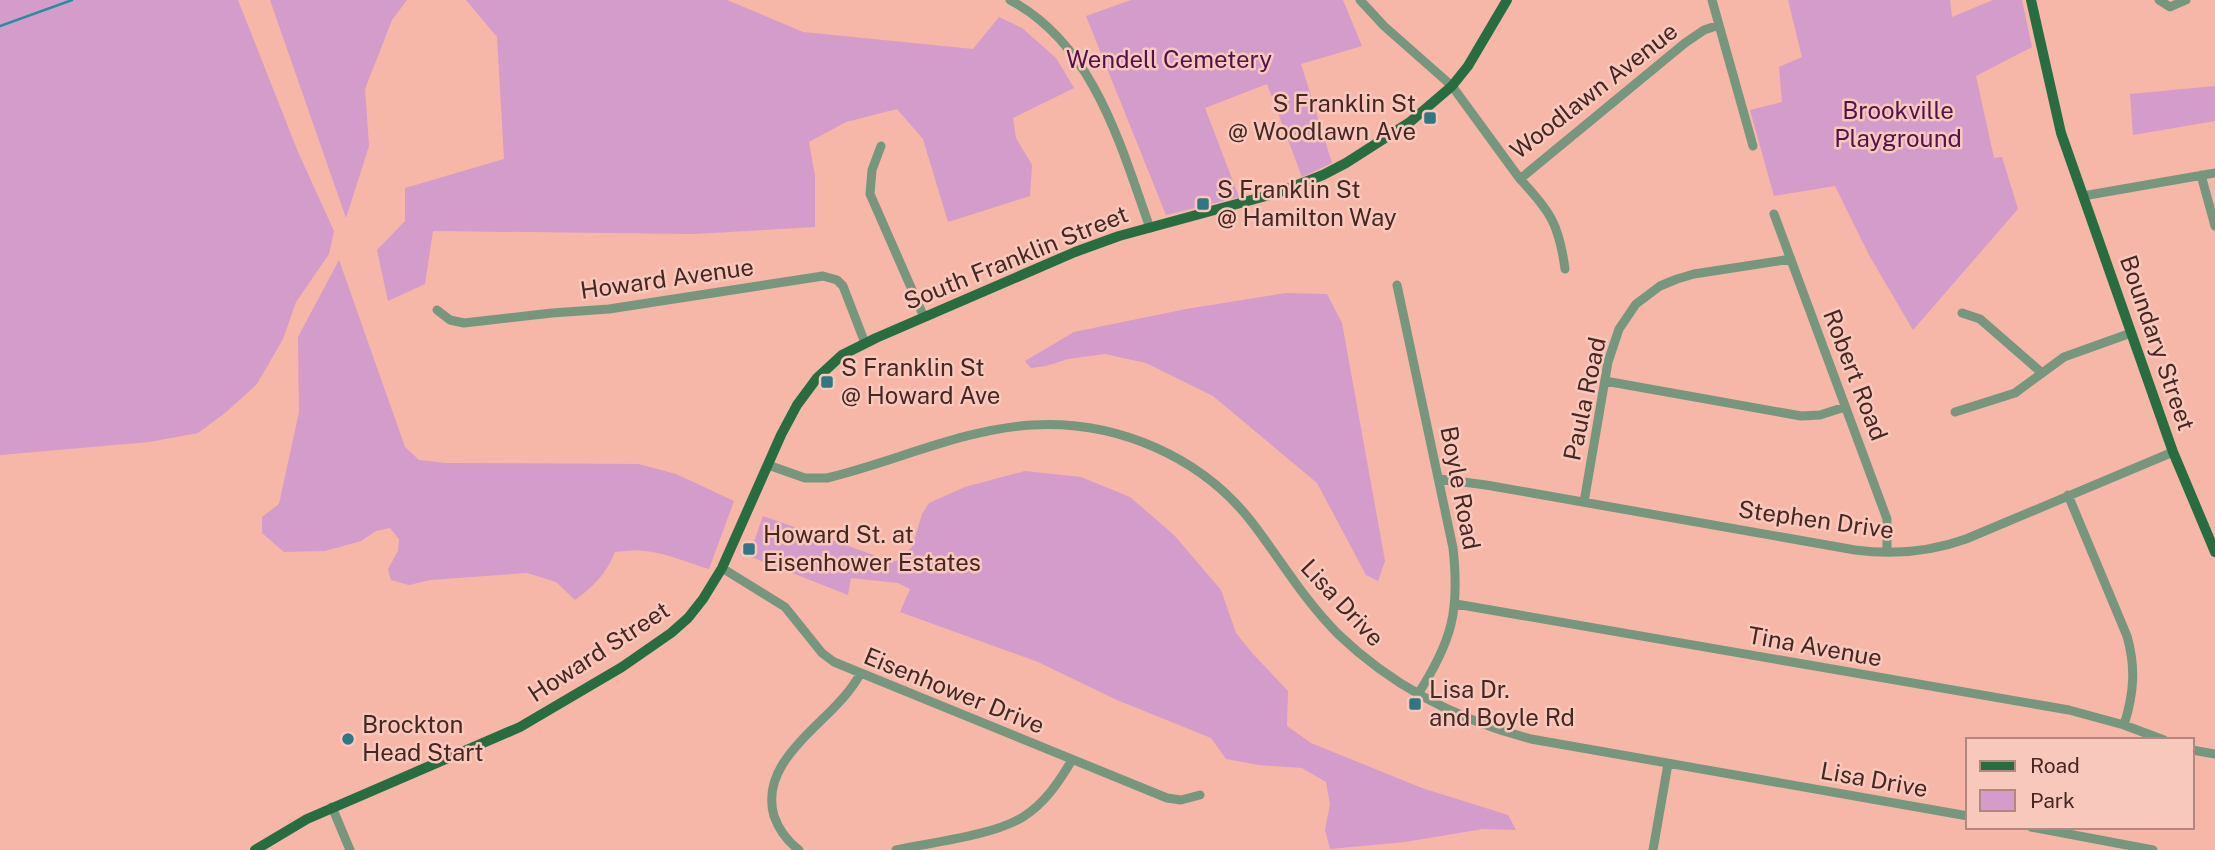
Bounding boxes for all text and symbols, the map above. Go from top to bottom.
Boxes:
street label: Woodlawn Avenue [1504,16,1682,164]
park label: Wendell Cemetery [1066,45,1272,73]
place label: S Franklin St @ Woodlawn Ave [1228,89,1416,145]
park label: Brookville Playground [1834,96,1962,152]
marker: S Franklin St @ Woodlawn Ave [1422,110,1438,126]
place label: S Franklin St @ Hamilton Way [1217,175,1397,231]
marker: S Franklin St @ Hamilton Way [1195,196,1211,212]
street label: South Franklin Street [899,199,1132,315]
street label: Boundary Street [2115,251,2201,434]
street label: Howard Avenue [578,252,756,304]
street label: Robert Road [1818,305,1894,444]
street label: Paula Road [1557,334,1611,463]
place label: S Franklin St @ Howard Ave [841,353,1000,409]
marker: S Franklin St @ Howard Ave [819,374,835,390]
street label: Boyle Road [1435,424,1487,552]
street label: Stephen Drive [1736,494,1896,544]
place label: Howard St. at Eisenhower Estates [763,520,981,576]
marker: Howard St. at Eisenhower Estates [741,541,757,557]
street label: Lisa Drive [1295,553,1390,652]
street label: Howard Street [523,595,674,707]
street label: Tina Avenue [1746,620,1884,672]
street label: Eisenhower Drive [860,641,1049,739]
place label: Lisa Dr. and Boyle Rd [1429,675,1575,731]
marker: Lisa Dr. and Boyle Rd [1407,696,1423,712]
place label: Brockton Head Start [362,710,484,766]
marker: Brockton Head Start [340,731,356,747]
legend [1966,738,2194,829]
text: Road [2030,753,2080,778]
street label: Lisa Drive [1818,756,1930,802]
text: Park [2030,788,2075,813]

